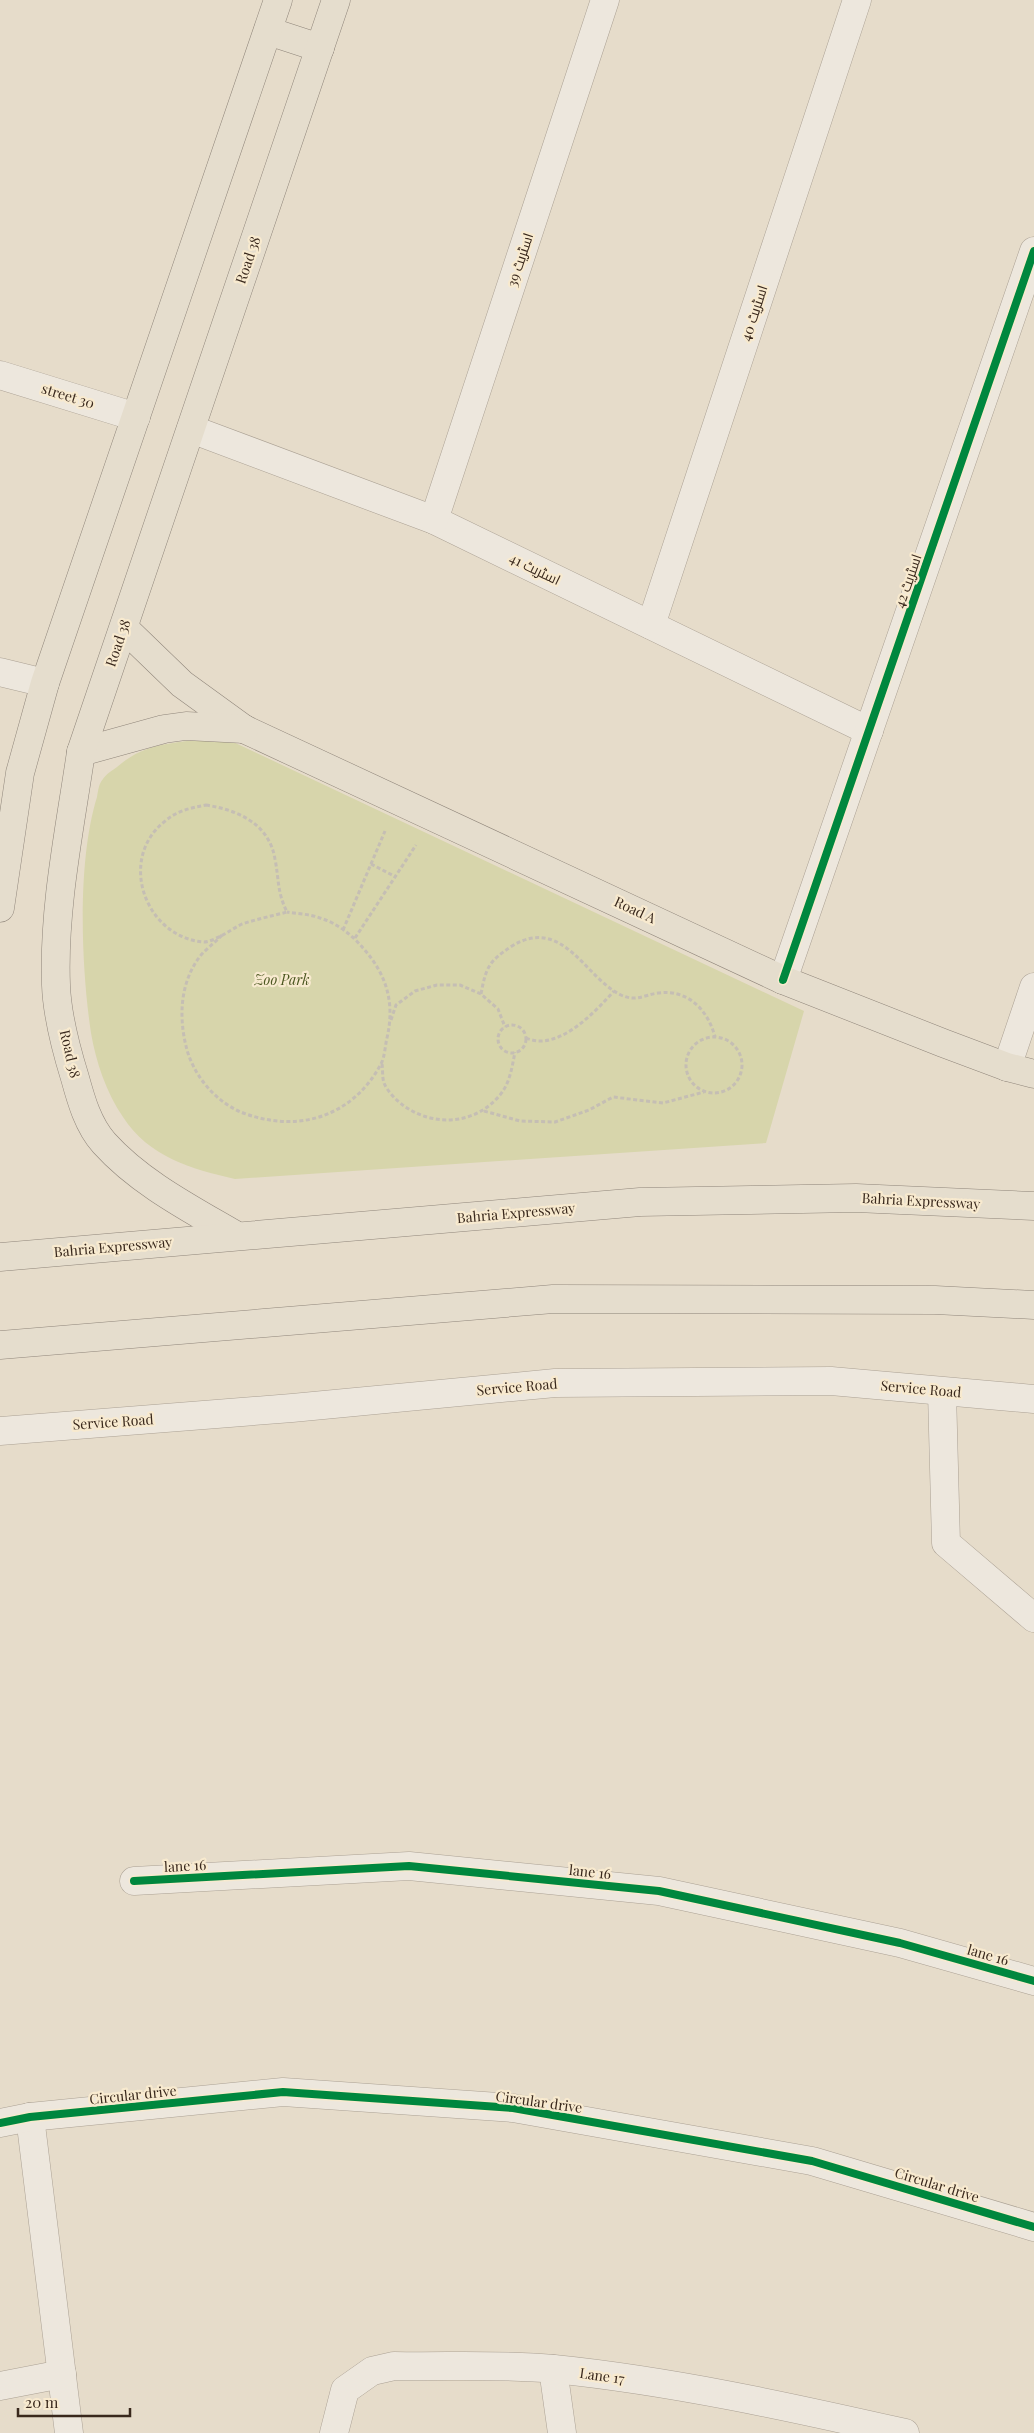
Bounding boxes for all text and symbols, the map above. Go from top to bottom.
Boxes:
street label: اسٹریٹ 39 [502,230,537,289]
street label: Road 38 [231,234,264,286]
street label: اسٹریٹ 40 [736,282,771,343]
street label: street 30 [39,379,97,413]
street label: اسٹریٹ 41 [507,548,564,589]
street label: اسٹریٹ 42 [889,551,926,610]
street label: Road 38 [101,617,134,669]
street label: Road A [611,892,659,927]
park label: Zoo Park [254,970,309,989]
street label: Road 38 [56,1028,85,1080]
street label: Bahria Expressway [861,1188,981,1213]
street label: Bahria Expressway [456,1198,576,1227]
street label: Bahria Expressway [53,1232,173,1261]
street label: Service Road [476,1374,558,1399]
street label: Service Road [880,1376,962,1401]
street label: Service Road [72,1409,154,1434]
street label: lane 16 [163,1855,207,1876]
street label: lane 16 [568,1860,612,1883]
street label: lane 16 [965,1940,1011,1969]
street label: Circular drive [89,2080,177,2109]
street label: Circular drive [495,2086,584,2117]
street label: Circular drive [893,2163,982,2206]
street label: Lane 17 [578,2363,626,2388]
scale bar [18,2386,130,2418]
text: 20 m [25,2392,59,2412]

